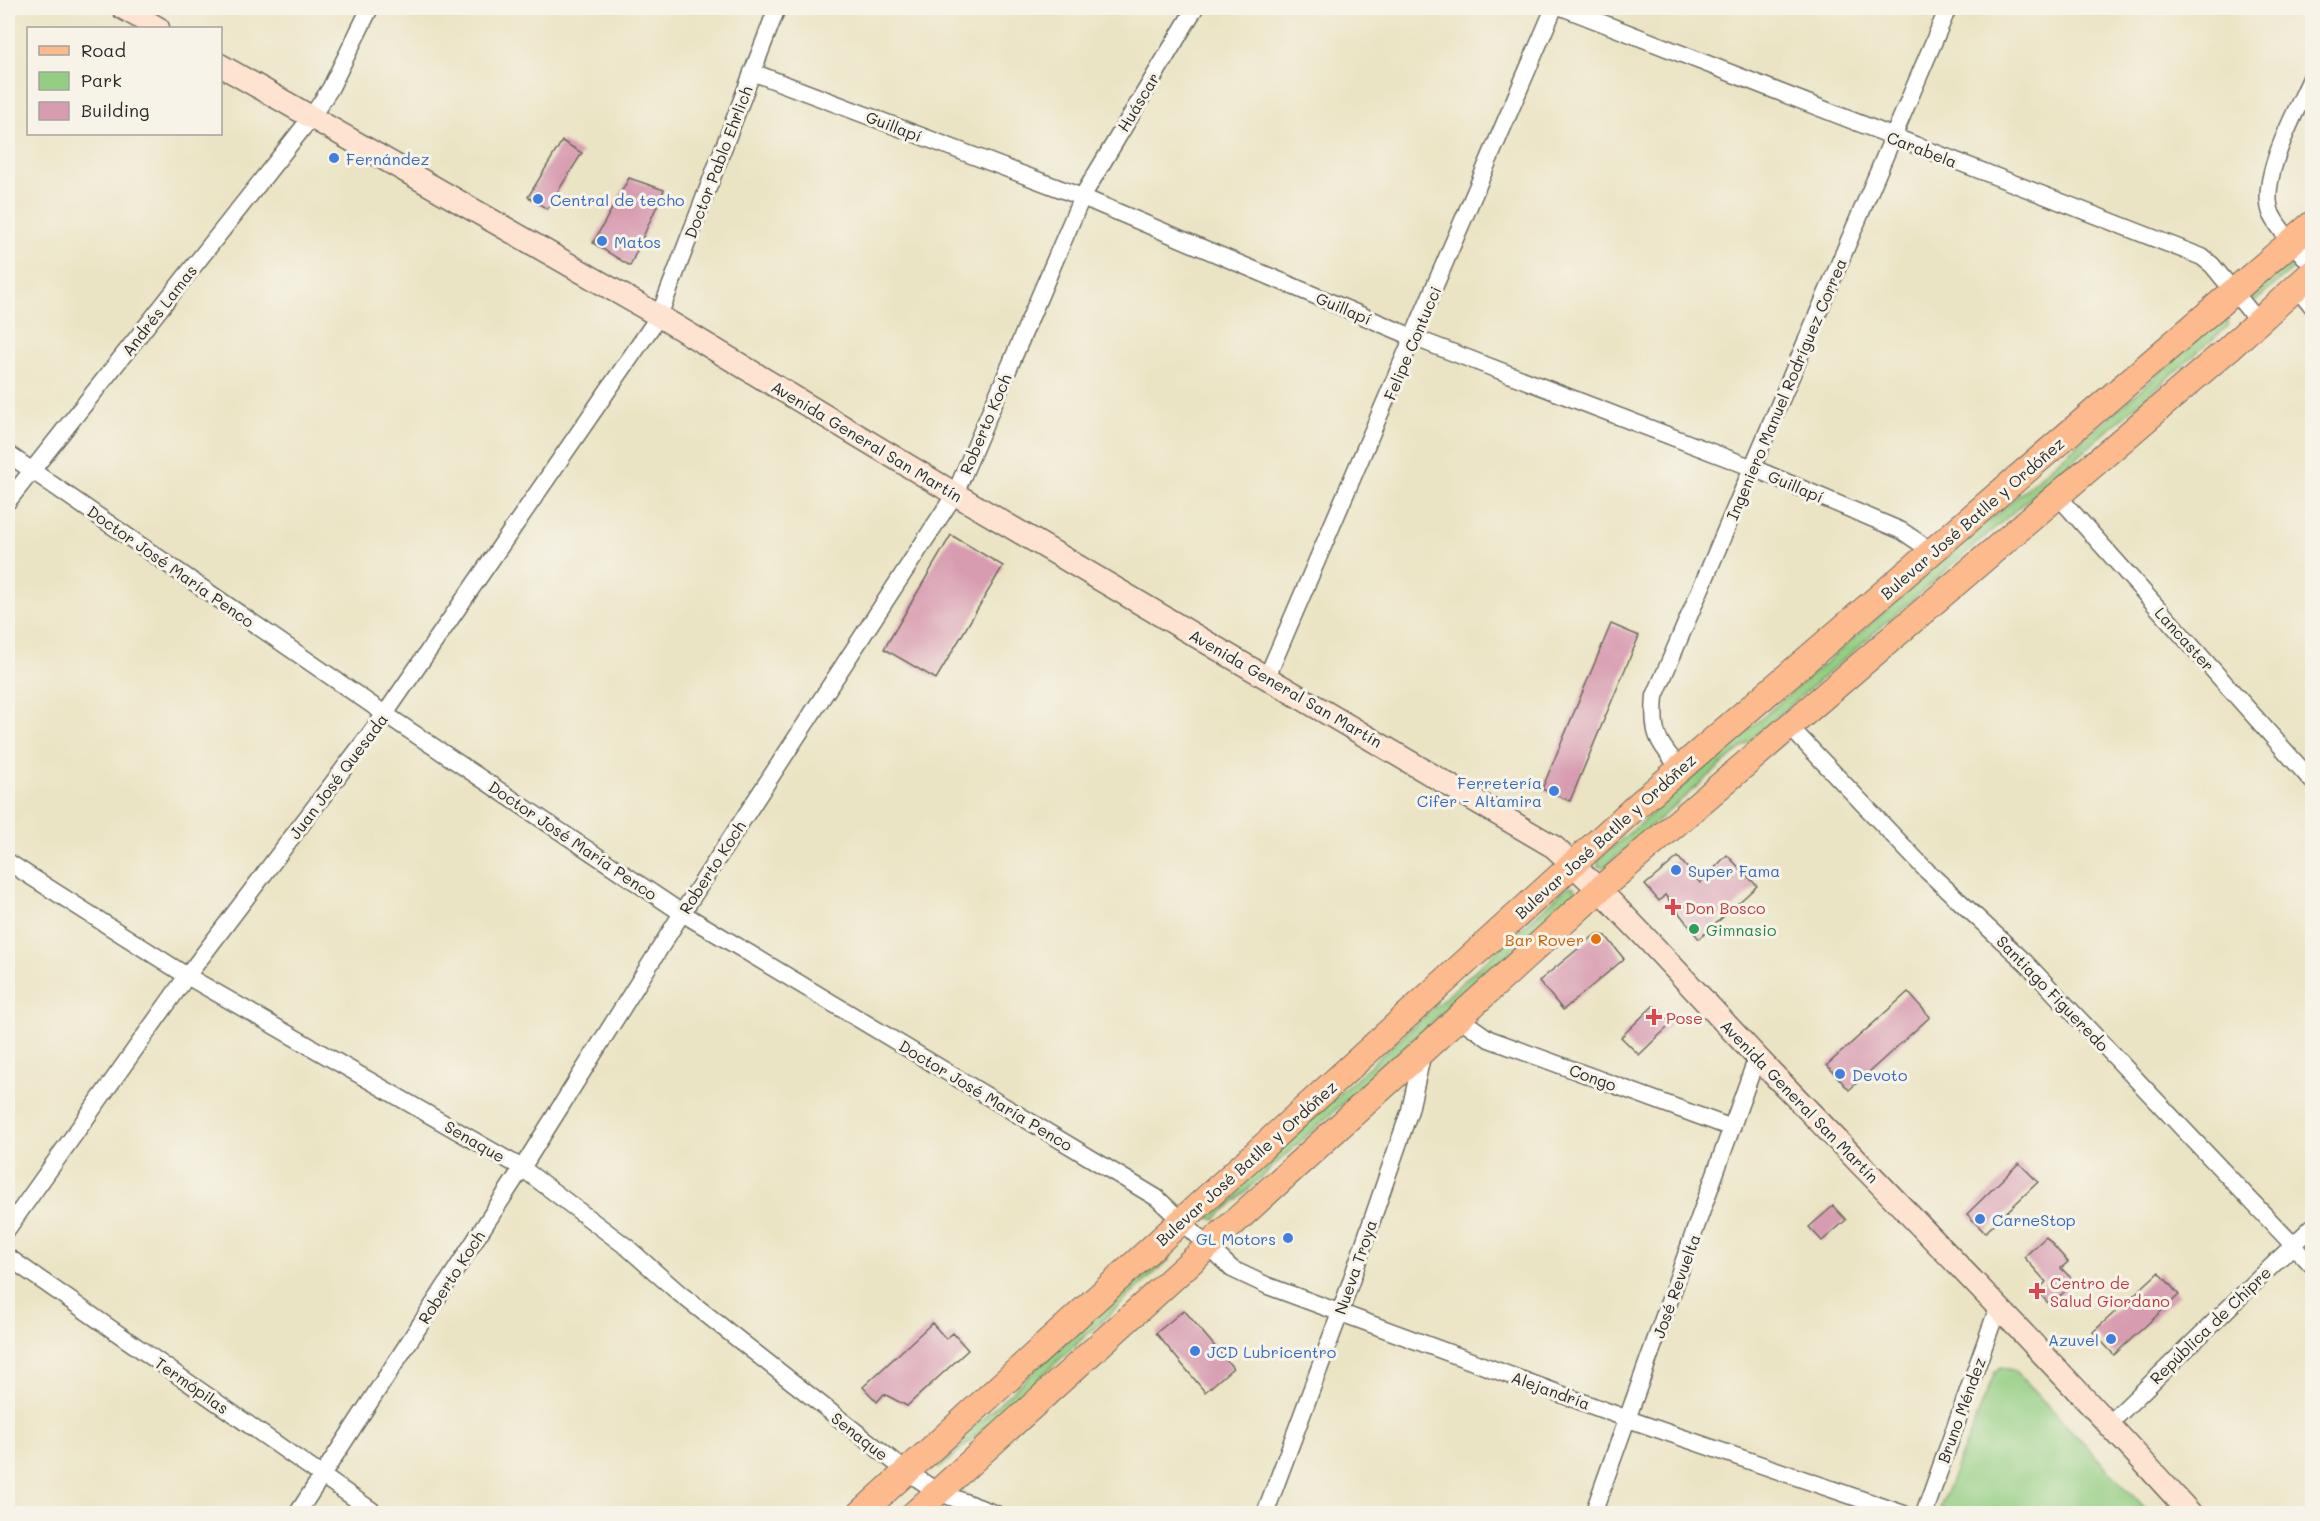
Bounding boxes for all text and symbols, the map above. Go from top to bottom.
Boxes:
legend [27,27,222,135]
text: Road [81,38,126,62]
text: Park [81,68,122,92]
street label: Huáscar [1112,69,1164,135]
street label: Doctor Pablo Ehrlich [679,83,757,241]
text: Building [81,98,149,122]
street label: Guillapí [863,106,925,146]
street label: Carabela [1884,126,1960,172]
place label: Fernández [346,148,430,169]
marker: Fernández [327,151,341,165]
place label: Central de techo [550,189,684,210]
marker: Central de techo [531,192,545,206]
place label: Matos [614,231,661,252]
marker: Matos [595,234,609,248]
street label: Ingeniero Manuel Rodríguez Correa [1721,255,1851,523]
street label: Andrés Lamas [117,260,201,360]
street label: Felipe Contucci [1379,283,1445,403]
street label: Guillapí [1313,287,1375,329]
street label: Roberto Koch [954,371,1016,477]
street label: Avenida General San Martín [768,376,966,506]
street label: Bulevar José Batlle y Ordóñez [1876,432,2068,604]
street label: Guillapí [1765,465,1827,507]
street label: Doctor José María Penco [83,500,259,632]
street label: Lancaster [2151,602,2219,676]
street label: Avenida General San Martín [1186,624,1386,752]
street label: Juan José Quesada [284,709,392,843]
street label: Bulevar José Batlle y Ordóñez [1510,749,1700,923]
place label: Ferretería Cifer - Altamira [1417,772,1542,811]
street label: Doctor José María Penco [485,776,661,904]
marker: Ferretería Cifer - Altamira [1547,784,1561,798]
street label: Roberto Koch [674,816,750,918]
place label: Super Fama [1688,860,1780,881]
marker: Super Fama [1669,863,1683,877]
place label: Don Bosco [1685,897,1766,918]
marker: Don Bosco [1666,900,1680,914]
place label: Gimnasio [1706,919,1777,940]
marker: Gimnasio [1687,922,1701,936]
place label: Bar Rover [1505,929,1584,950]
street label: Santiago Figueredo [1992,931,2114,1055]
marker: Bar Rover [1589,932,1603,946]
place label: Pose [1666,1007,1703,1028]
marker: Pose [1647,1010,1661,1024]
street label: Avenida General San Martín [1716,1015,1884,1187]
street label: Doctor José María Penco [895,1035,1077,1155]
street label: Congo [1567,1059,1619,1095]
place label: Devoto [1852,1064,1907,1085]
marker: Devoto [1833,1067,1847,1081]
street label: Bulevar José Batlle y Ordóñez [1151,1076,1341,1250]
street label: Senaque [441,1115,509,1167]
place label: CarneStop [1992,1209,2076,1230]
marker: CarneStop [1973,1212,1987,1226]
street label: Nueva Troya [1329,1217,1381,1317]
street label: Roberto Koch [413,1226,489,1328]
place label: GL Motors [1196,1228,1276,1249]
marker: GL Motors [1281,1231,1295,1245]
street label: José Revuelta [1647,1231,1705,1341]
street label: República de Chipre [2145,1262,2275,1388]
place label: Centro de Salud Giordano [2050,1272,2170,1311]
marker: Centro de Salud Giordano [2028,1282,2046,1300]
place label: Azuvel [2048,1329,2099,1350]
marker: Azuvel [2104,1332,2118,1346]
place label: JCD Lubricentro [1207,1341,1336,1362]
marker: JCD Lubricentro [1188,1344,1202,1358]
street label: Termópilas [151,1352,233,1418]
street label: Bruno Méndez [1932,1354,1990,1466]
street label: Alejandría [1509,1366,1593,1414]
street label: Senaque [827,1407,893,1465]

